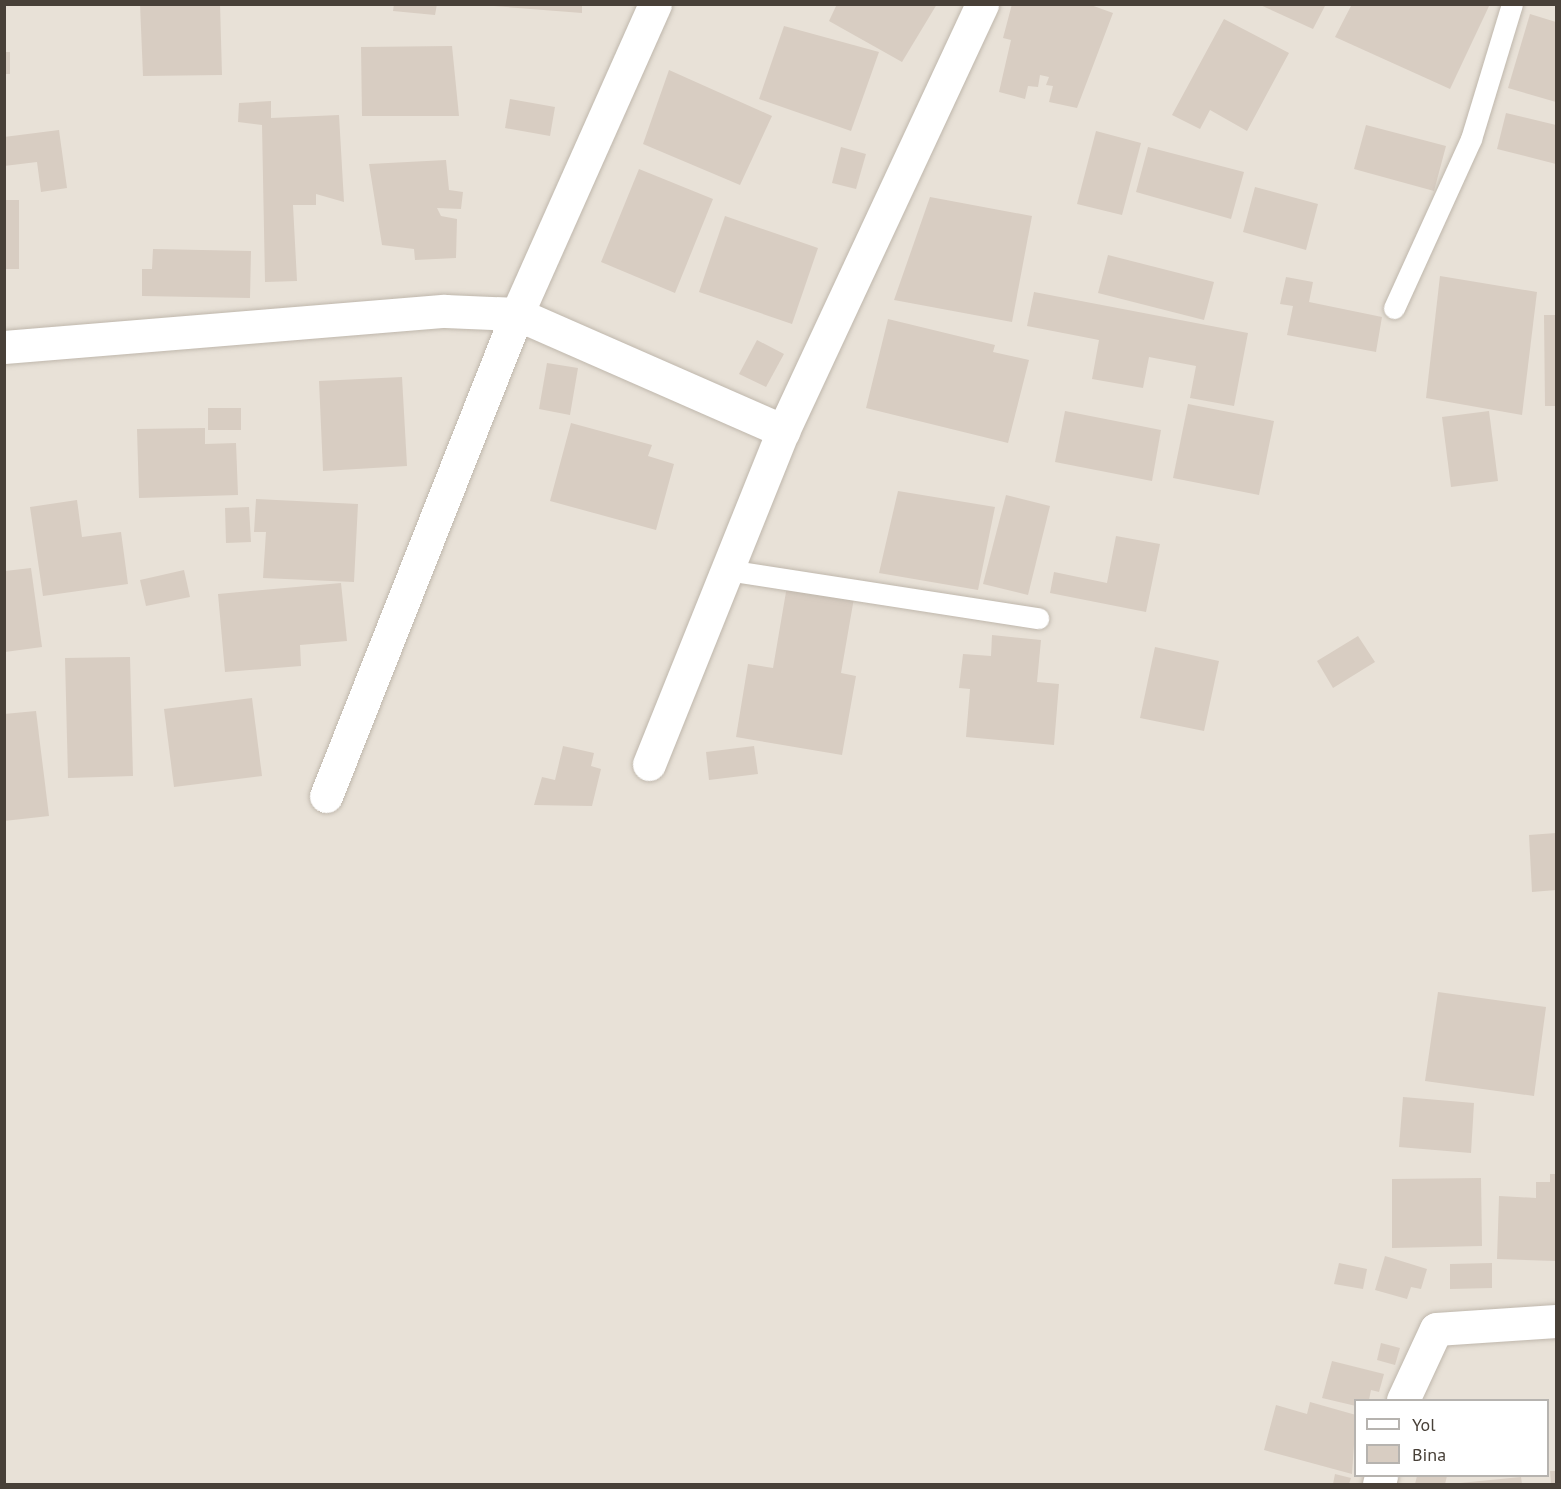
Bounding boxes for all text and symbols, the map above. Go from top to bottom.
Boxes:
legend [1354,1399,1549,1477]
text: Yol [1412,1413,1435,1436]
text: Bina [1412,1443,1446,1466]

